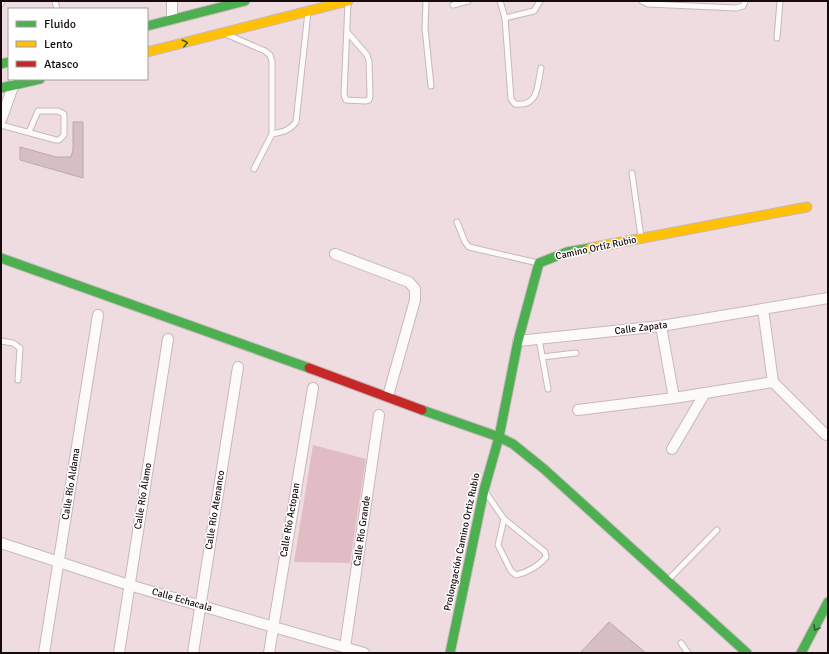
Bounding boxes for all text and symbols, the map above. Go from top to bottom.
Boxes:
legend [8,8,148,80]
text: Fluido [44,17,76,32]
text: Lento [44,37,73,52]
one-way arrow [181,39,188,48]
text: Atasco [44,57,79,72]
street label: Camino Ortíz Rubio [554,234,638,262]
street label: Calle Zapata [614,319,668,337]
street label: Calle Río Aldama [59,447,83,521]
street label: Calle Río Álamo [131,462,154,530]
street label: Calle Río Atenanco [203,469,227,551]
street label: Prolongación Camino Ortiz Rubio [441,472,483,612]
street label: Calle Río Actopan [278,482,302,558]
street label: Calle Río Grande [351,495,373,567]
street label: Calle Echacala [150,586,214,614]
one-way arrow [813,624,820,631]

